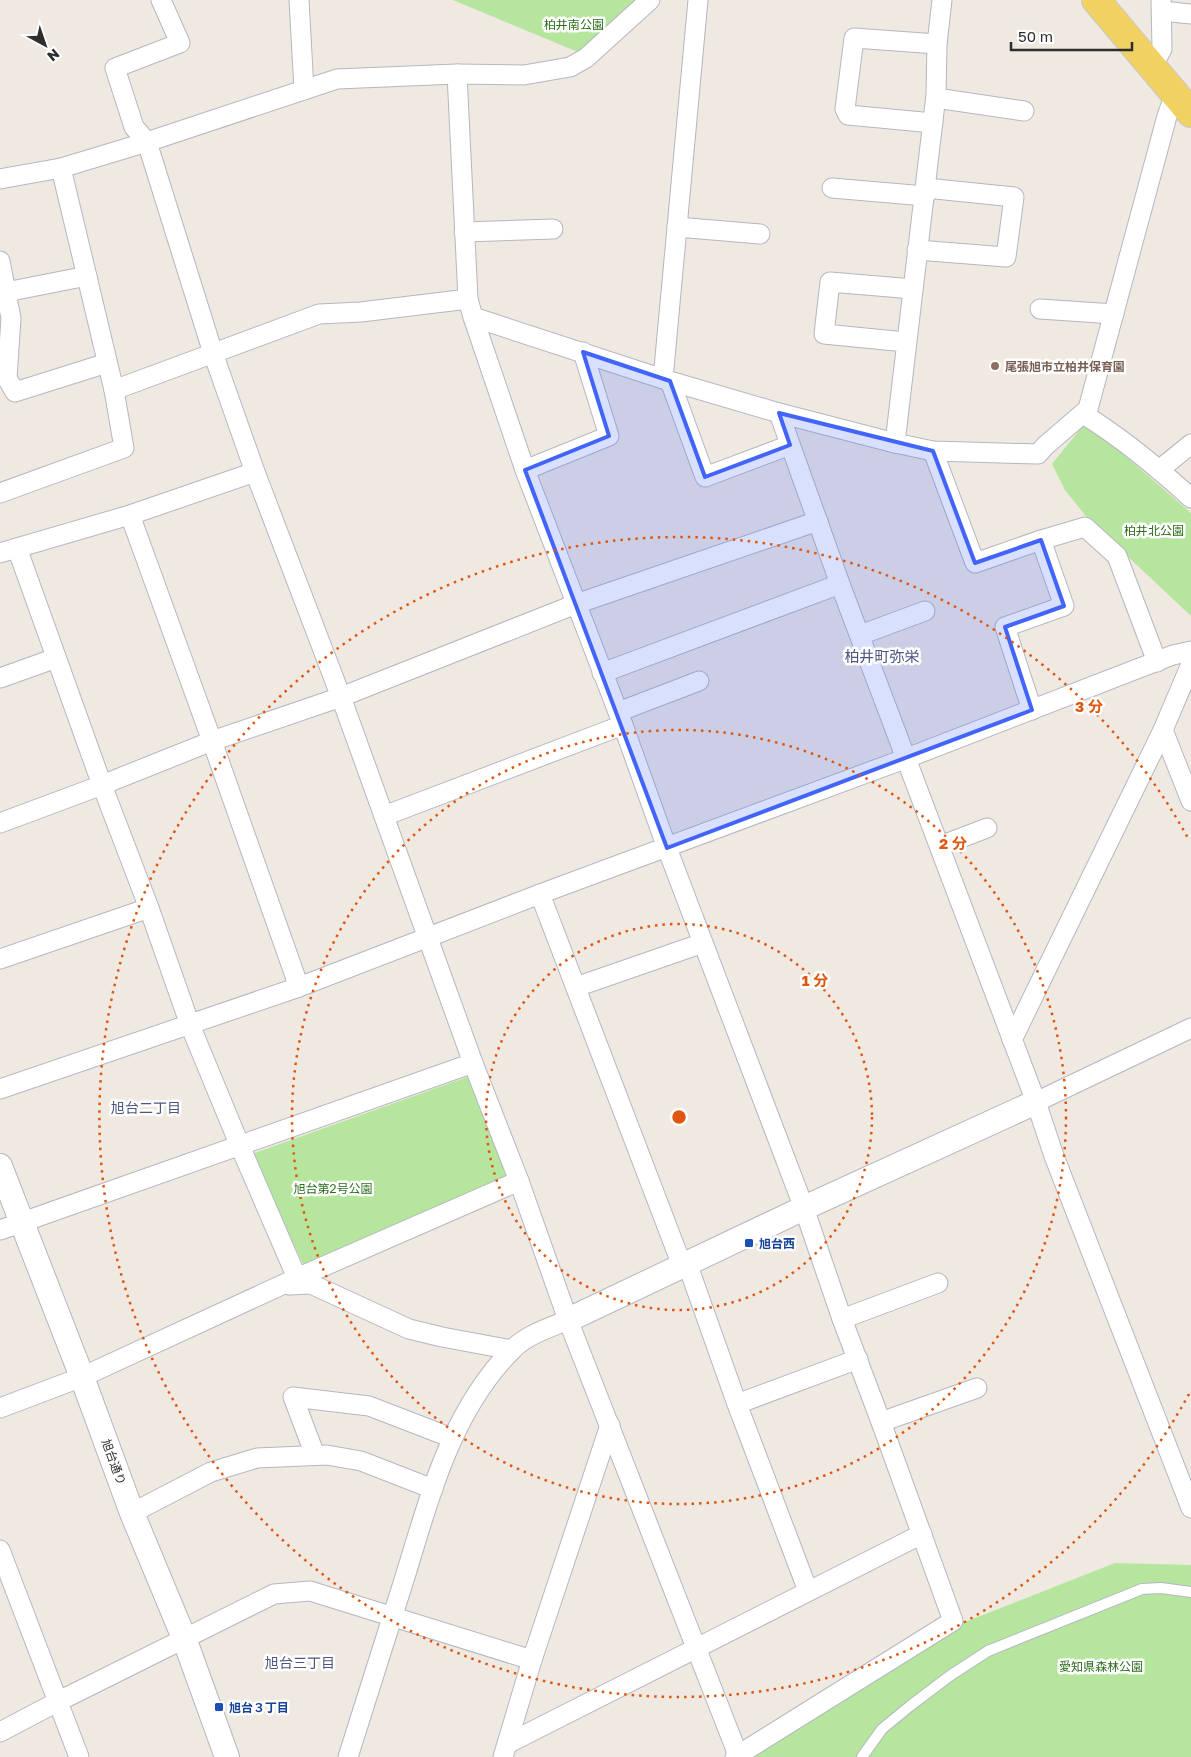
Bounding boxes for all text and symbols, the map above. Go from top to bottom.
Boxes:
park label: 柏井南公園 [544,17,604,32]
north arrow [20,20,70,70]
scale bar [1011,20,1132,52]
text: 50 m [1018,27,1053,45]
text: N [44,45,63,65]
place label: 尾張旭市立柏井保育園 [1005,359,1125,374]
marker: 尾張旭市立柏井保育園 [989,360,1001,372]
park label: 柏井北公園 [1124,523,1184,538]
district label: 柏井町弥栄 [844,647,920,665]
text: 3 分 [1075,697,1103,715]
text: 2 分 [939,834,967,852]
text: 1 分 [802,971,828,989]
district label: 旭台二丁目 [111,1099,181,1116]
centre of rings [670,1108,688,1126]
park label: 旭台第2号公園 [294,1181,372,1196]
place label: 旭台西 [759,1236,795,1251]
marker: 旭台西 [743,1237,755,1249]
street label: 旭台通り [99,1437,129,1487]
district label: 旭台三丁目 [265,1654,335,1671]
park label: 愛知県森林公園 [1059,1659,1143,1674]
place label: 旭台３丁目 [229,1700,289,1715]
marker: 旭台３丁目 [213,1701,225,1713]

